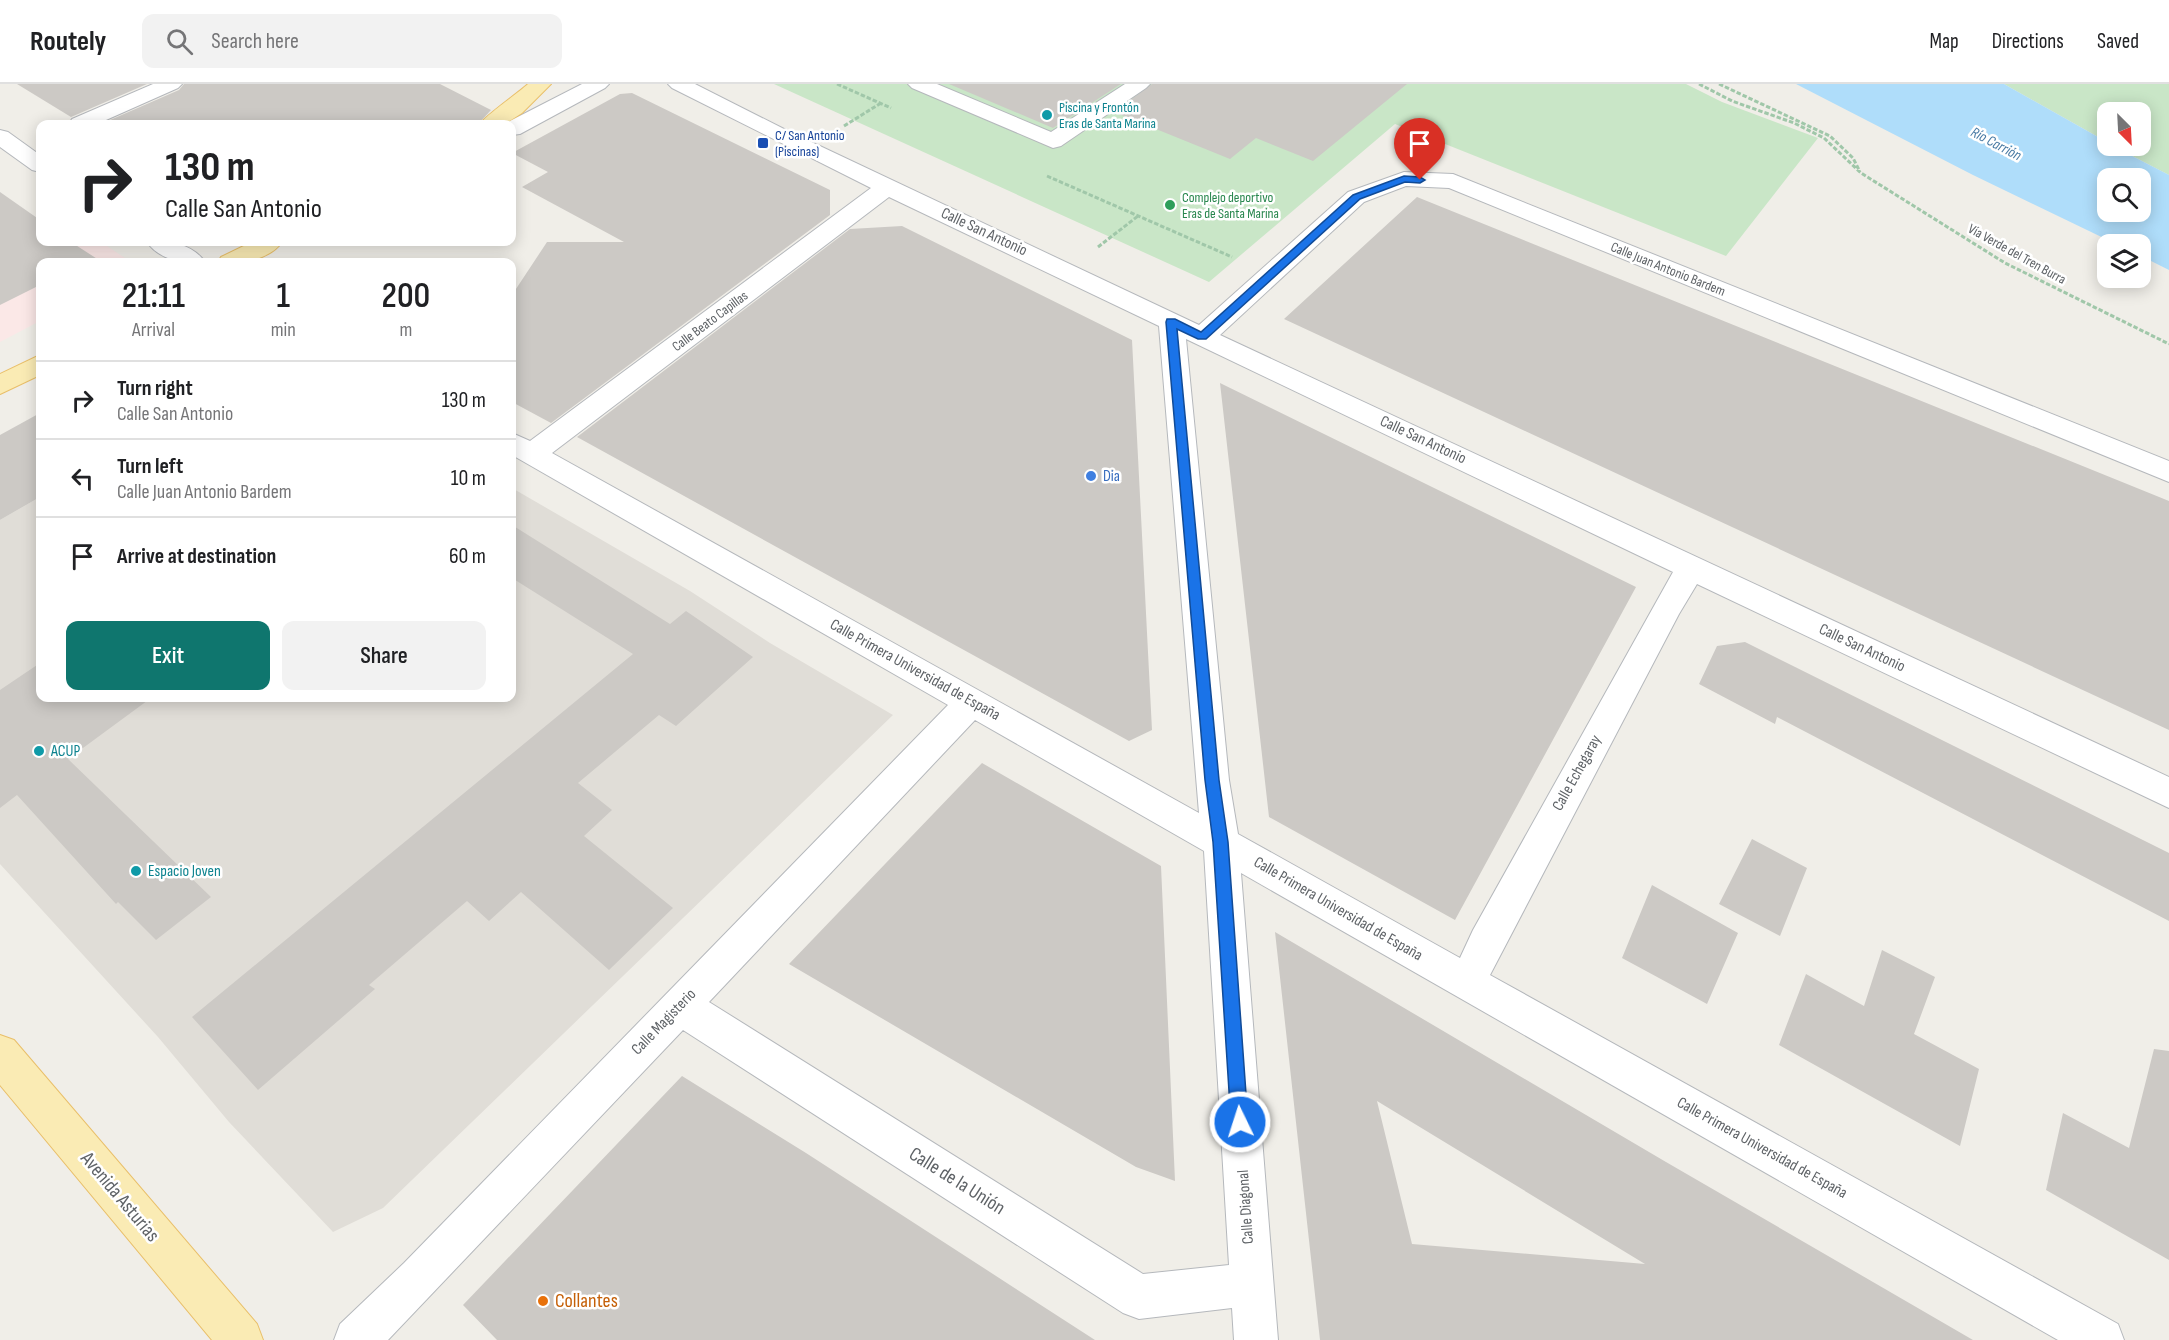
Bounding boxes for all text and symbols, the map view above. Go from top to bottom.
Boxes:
search box [142,14,562,68]
text: Routely [30,25,106,58]
icon: search [163,25,196,58]
text: Search here [211,28,299,55]
text: Map [1929,29,1959,54]
text: Directions [1992,29,2064,54]
text: Saved [2097,29,2139,54]
place label: Piscina y Frontón Eras de Santa Marina [1059,99,1156,132]
north arrow [2097,102,2151,156]
map controls [2097,102,2151,288]
marker: Piscina y Frontón Eras de Santa Marina [1040,108,1054,122]
pin [1394,118,1445,180]
water label: Río Carrión [1967,123,2025,165]
place label: C/ San Antonio (Piscinas) [775,127,845,160]
icon: arrive [1403,127,1436,160]
marker: C/ San Antonio (Piscinas) [756,136,770,150]
text: 130 m [165,142,255,193]
icon: right [66,144,144,222]
button: search [2097,168,2151,222]
place label: Complejo deportivo Eras de Santa Marina [1182,189,1279,222]
text: Calle San Antonio [165,193,322,225]
marker: Complejo deportivo Eras de Santa Marina [1163,198,1177,212]
street label: Calle San Antonio [938,204,1030,260]
street label: Vía Verde del Tren Burra [1965,220,2069,288]
button: layers [2097,234,2151,288]
street label: Calle Juan Antonio Bardem [1608,238,1728,300]
text: 21:11 [122,275,185,318]
text: 1 [277,275,290,318]
text: 200 [382,275,430,318]
street label: Calle Beato Capillas [669,287,751,355]
text: Arrival [132,318,175,342]
text: min [271,318,296,342]
text: m [400,318,412,342]
text: Turn right [117,375,193,402]
icon: right [66,384,99,417]
text: 130 m [442,387,486,414]
text: Calle San Antonio [117,402,233,426]
street label: Calle San Antonio [1377,412,1469,468]
text: Turn left [117,453,183,480]
icon: left [66,462,99,495]
text: 10 m [451,465,486,492]
place label: Dia [1103,467,1120,486]
marker: Dia [1084,469,1098,483]
text: Calle Juan Antonio Bardem [117,480,292,504]
icon: arrive [66,540,99,573]
text: Arrive at destination [117,543,276,570]
text: 60 m [449,543,486,570]
street label: Calle Primera Universidad de España [827,615,1003,725]
street label: Calle San Antonio [1816,620,1908,676]
button: Exit [66,621,270,690]
button: Share [282,621,486,690]
street label: Calle Echegaray [1548,732,1606,814]
place label: ACUP [50,742,80,761]
marker: ACUP [32,744,46,758]
street label: Calle Primera Universidad de España [1250,853,1426,965]
place label: Espacio Joven [148,862,221,881]
marker: Espacio Joven [129,864,143,878]
street label: Calle Magisterio [628,985,700,1059]
position arrow [1208,1090,1272,1154]
street label: Calle Primera Universidad de España [1674,1093,1850,1203]
street label: Calle de la Unión [904,1142,1010,1220]
street label: Avenida Asturias [75,1146,165,1247]
street label: Calle Diagonal [1234,1169,1258,1245]
place label: Collantes [555,1289,618,1313]
marker: Collantes [536,1294,550,1308]

